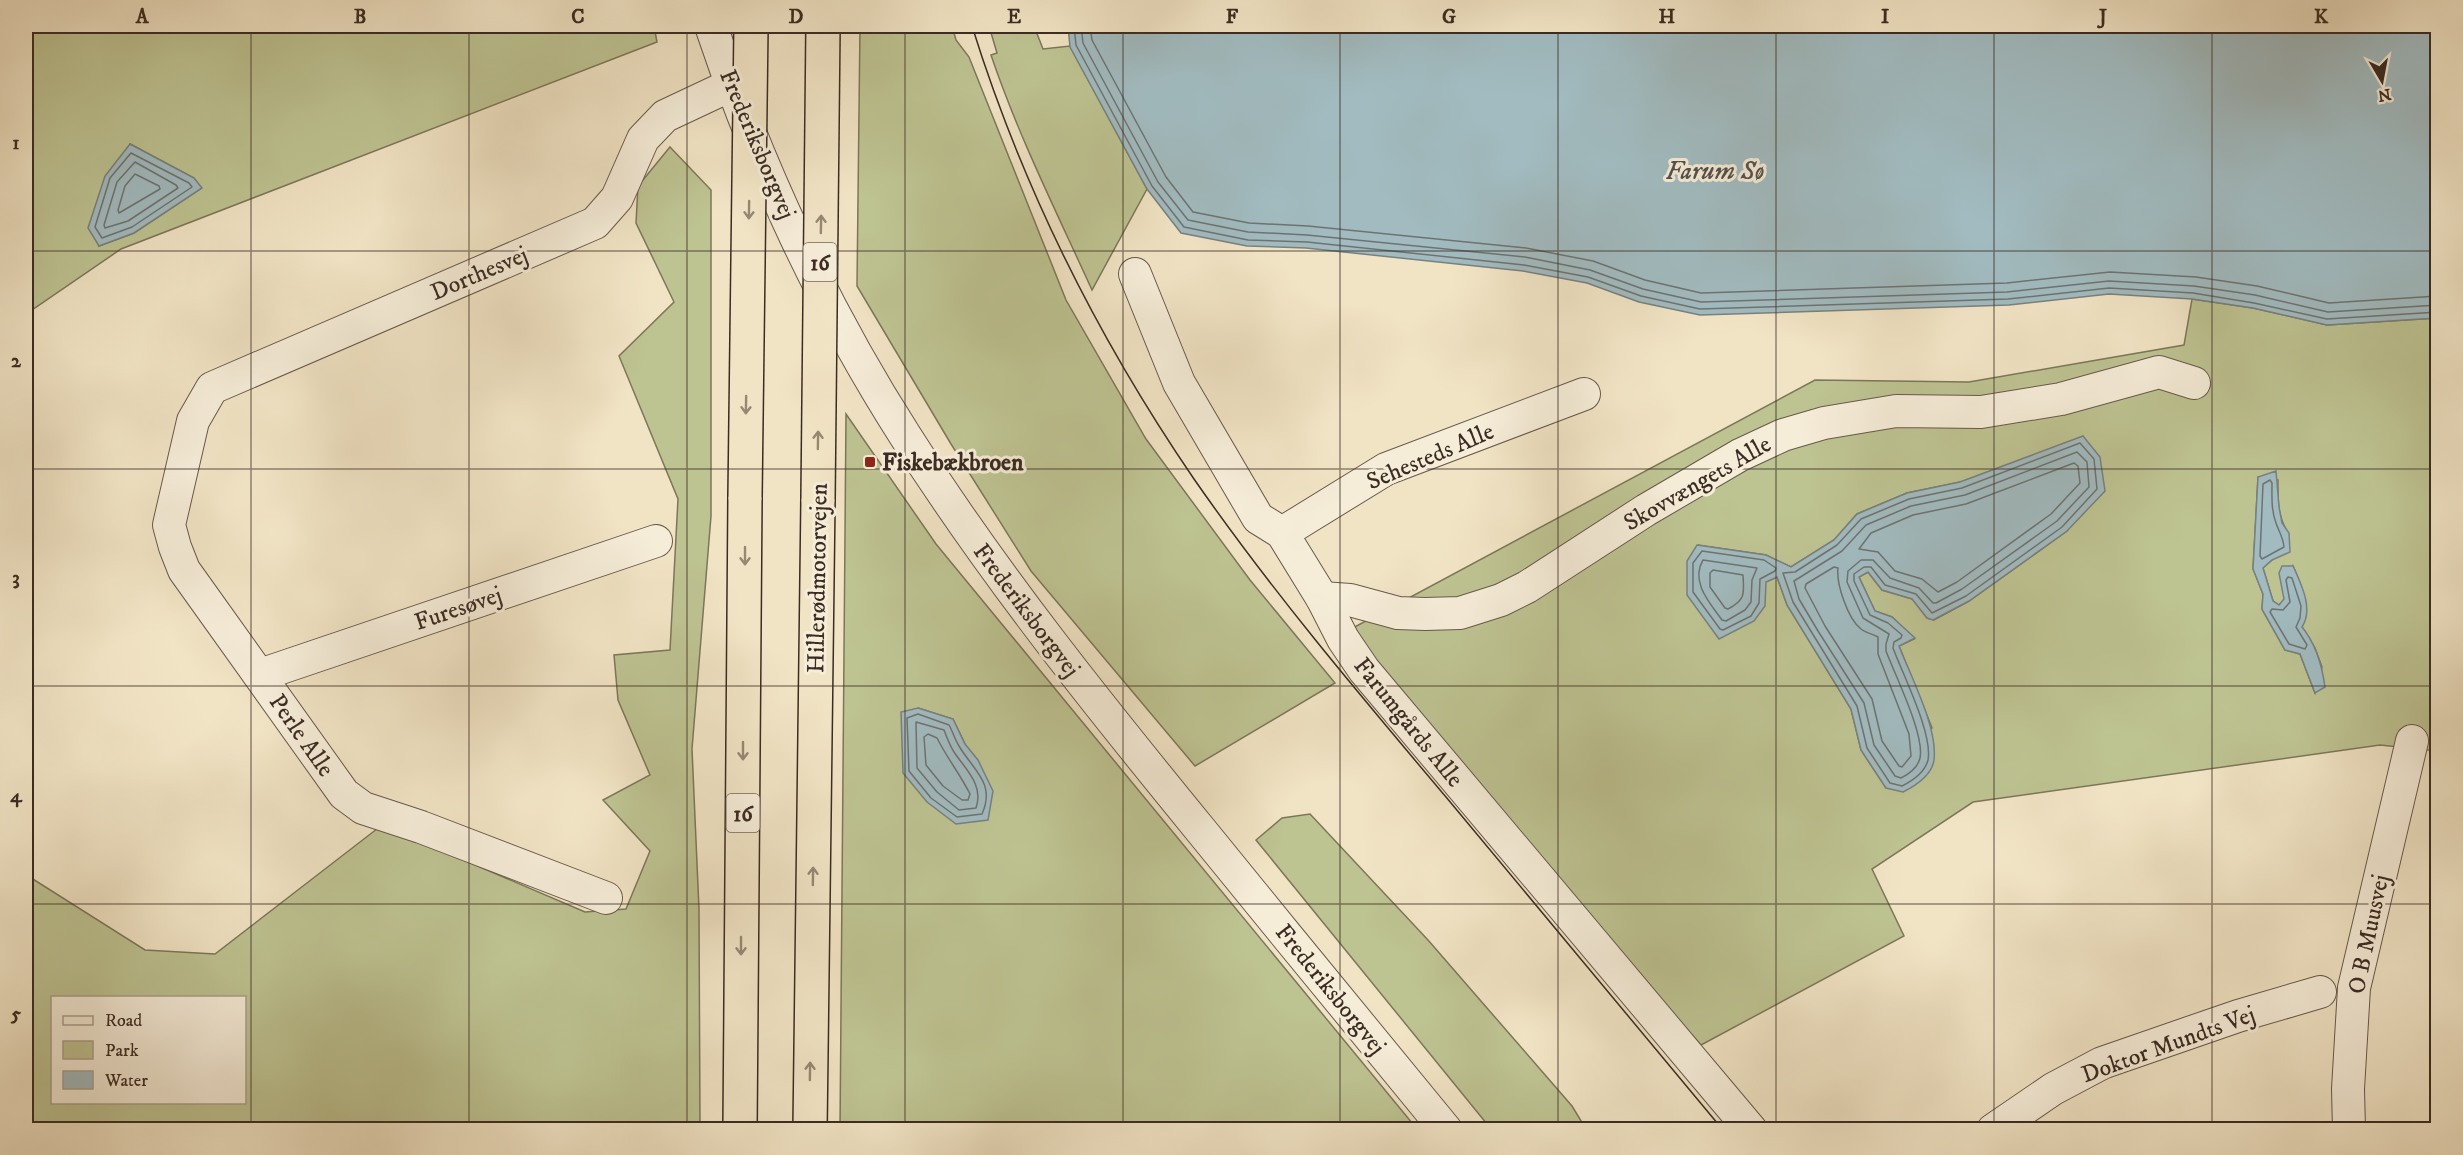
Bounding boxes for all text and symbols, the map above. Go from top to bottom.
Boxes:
text: A [135,5,150,30]
text: B [354,5,366,30]
text: C [571,5,585,30]
text: D [789,5,804,30]
text: E [1007,5,1021,30]
text: F [1226,5,1239,30]
text: G [1442,5,1456,30]
text: H [1659,5,1676,30]
text: I [1881,5,1889,30]
text: J [2097,5,2107,30]
text: K [2314,5,2329,30]
north arrow [2352,51,2412,111]
street label: Frederiksborgvej [712,65,802,224]
text: N [2376,84,2393,106]
text: 1 [12,131,20,156]
water label: Farum Sø [1666,155,1765,188]
one-way arrow [743,199,755,219]
one-way arrow [815,215,827,235]
street label: Dorthesvej [426,240,533,308]
road number: 16 [804,243,836,281]
text: 2 [11,349,22,374]
one-way arrow [741,394,752,414]
street label: Sehesteds Alle [1362,417,1499,497]
street label: Skovvængets Alle [1618,429,1777,538]
one-way arrow [813,431,824,451]
place label: Fiskebækbroen [882,448,1024,478]
marker: Fiskebækbroen [863,455,877,469]
street label: Hillerødmotorvejen [801,482,835,673]
street label: Frederiksborgvej [966,538,1086,683]
one-way arrow [739,545,751,565]
text: 3 [12,566,20,591]
street label: Furesøvej [411,580,506,638]
street label: Farumgårds Alle [1347,652,1470,794]
street label: Perle Alle [262,688,340,783]
one-way arrow [737,740,749,760]
text: 4 [10,784,23,809]
road number: 16 [726,794,760,832]
one-way arrow [807,867,819,887]
street label: O B Muusvej [2342,872,2396,997]
street label: Frederiksborgvej [1268,918,1392,1061]
one-way arrow [736,935,747,955]
legend [51,996,246,1104]
street label: Doktor Mundts Vej [2077,1000,2259,1090]
text: 5 [10,1002,21,1027]
text: Road [105,1010,142,1032]
text: Park [105,1040,139,1062]
one-way arrow [805,1062,816,1082]
text: Water [104,1070,148,1092]

